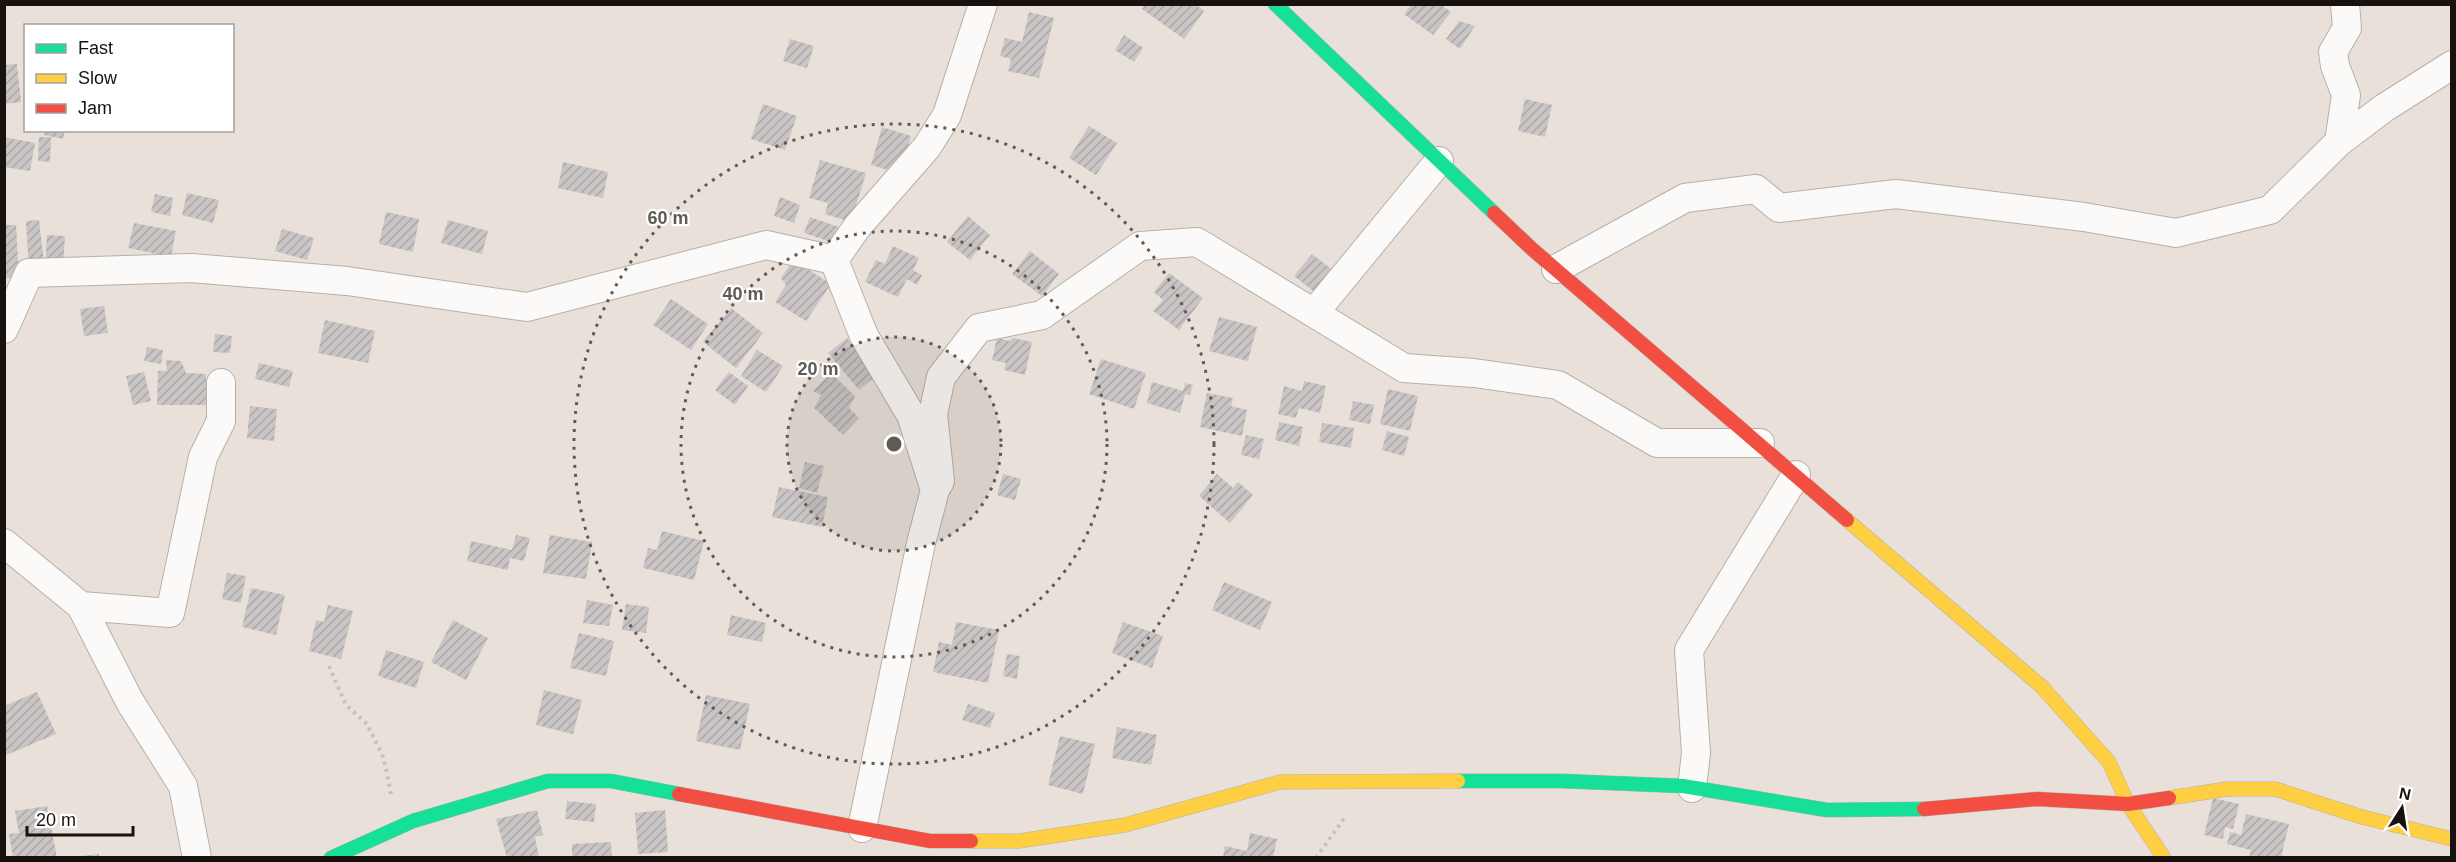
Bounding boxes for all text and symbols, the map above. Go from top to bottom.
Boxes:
legend [24,24,234,132]
text: Fast [78,38,113,58]
text: Slow [78,68,118,88]
text: Jam [78,98,112,118]
text: 60 m [647,208,689,228]
text: 40 m [722,284,764,304]
text: 20 m [797,359,839,379]
centre of rings [884,434,904,454]
north arrow [2372,778,2432,838]
text: N [2398,784,2412,803]
scale bar [27,799,134,837]
text: 20 m [36,810,76,830]

